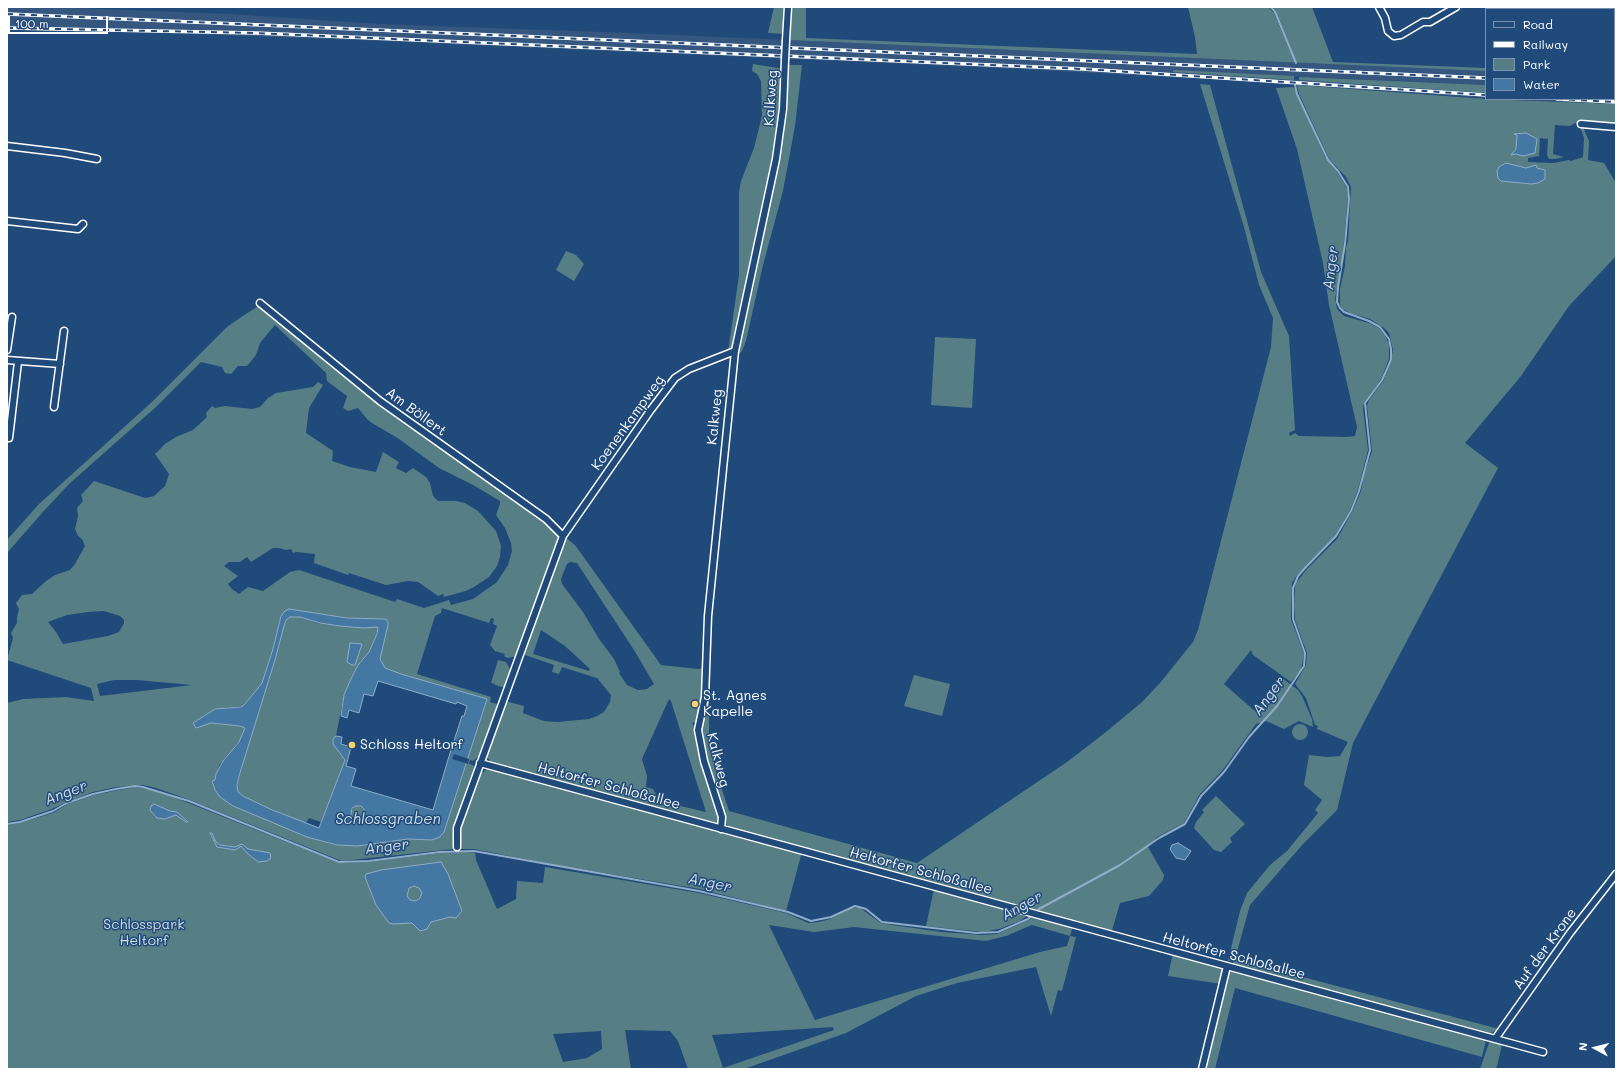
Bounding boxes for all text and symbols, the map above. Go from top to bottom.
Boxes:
scale bar [10,8,110,34]
legend [1485,8,1615,100]
text: 100 m [15,15,49,31]
text: Road [1523,16,1553,32]
text: Railway [1523,36,1568,52]
text: Park [1523,56,1550,72]
street label: Kalkweg [761,70,781,126]
text: Water [1523,76,1560,92]
water label: Anger [1319,245,1343,291]
street label: Koenenkampweg [588,372,668,474]
street label: Am Böllert [382,384,450,440]
street label: Kalkweg [704,388,726,446]
water label: Anger [1249,673,1289,719]
place label: St. Agnes Kapelle [703,688,767,720]
marker: St. Agnes Kapelle [690,699,700,709]
street label: Kalkweg [703,731,733,789]
place label: Schloss Heltorf [360,737,463,753]
marker: Schloss Heltorf [347,740,357,750]
street label: Heltorfer Schloßallee [536,759,682,813]
water label: Anger [42,777,90,809]
water label: Schlossgraben [335,810,441,828]
water label: Anger [364,835,410,859]
street label: Heltorfer Schloßallee [848,844,994,898]
water label: Anger [687,870,733,896]
water label: Anger [998,887,1046,925]
street label: Auf der Krone [1510,905,1580,993]
park label: Schlosspark Heltorf [103,917,185,950]
street label: Heltorfer Schloßallee [1161,929,1307,983]
north arrow [1575,1028,1615,1068]
text: N [1575,1041,1591,1052]

